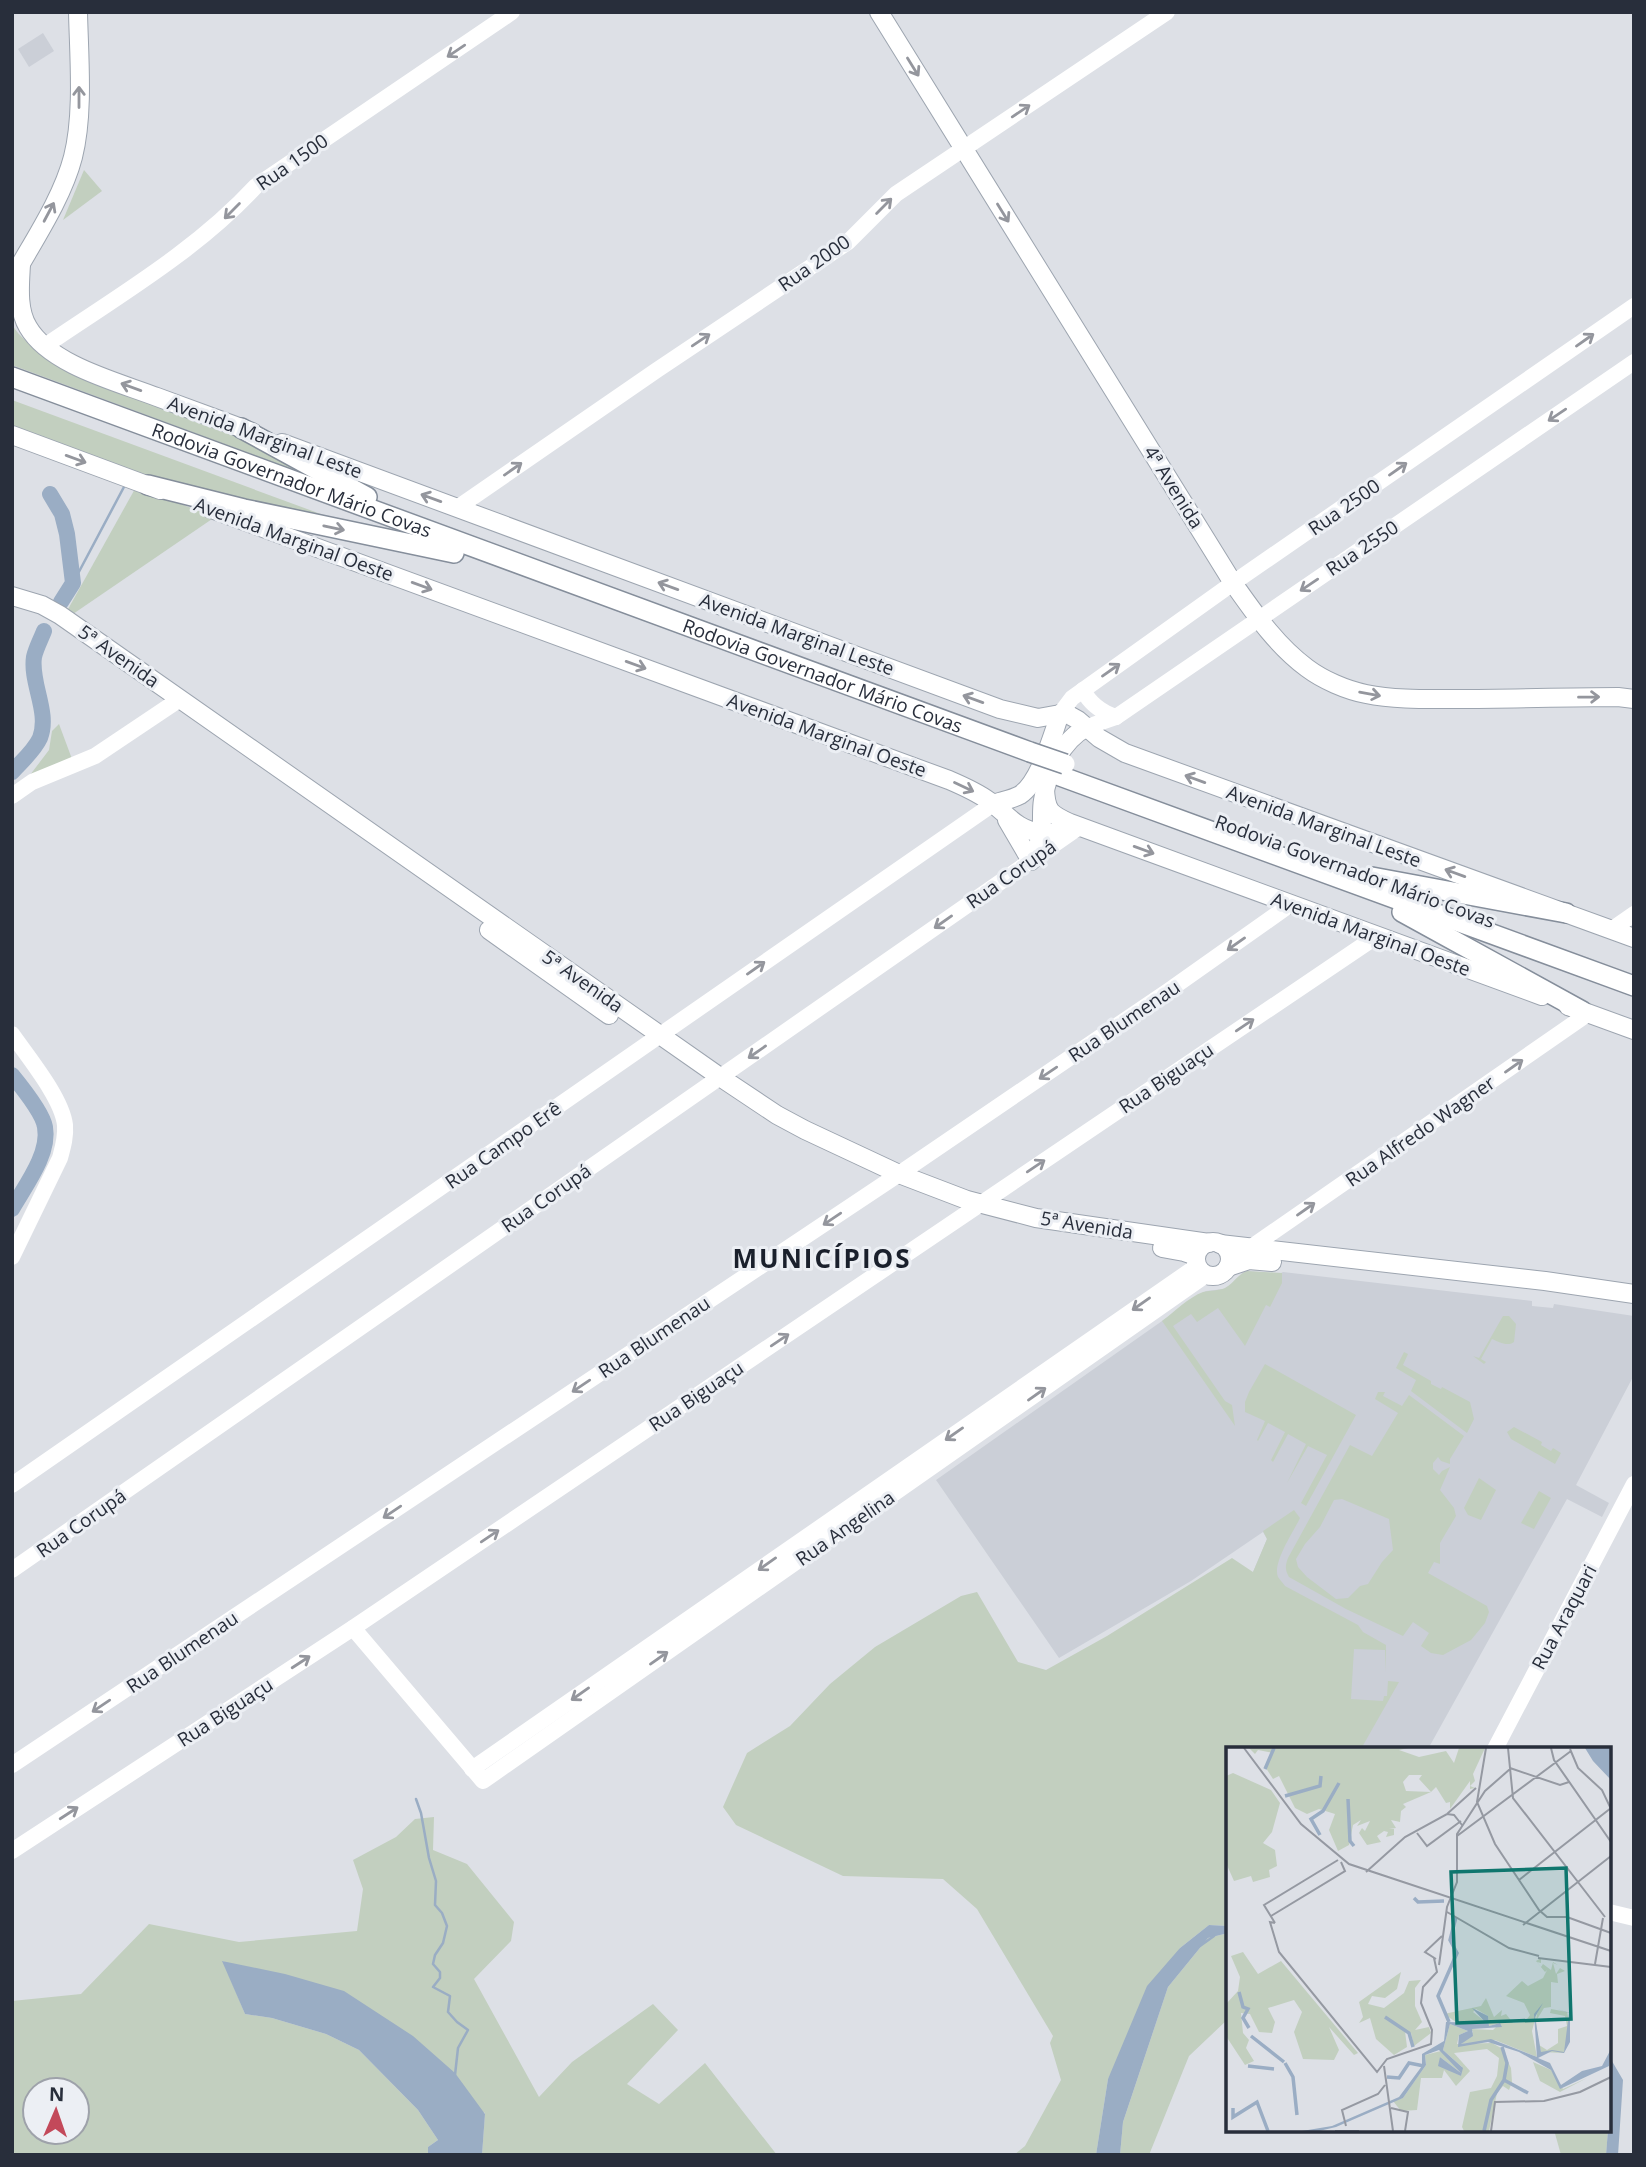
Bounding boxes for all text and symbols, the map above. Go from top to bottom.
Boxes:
one-way arrow [447,43,466,58]
one-way arrow [906,57,920,77]
one-way arrow [72,85,86,108]
one-way arrow [1011,104,1030,118]
street label: Rua 1500 [251,128,333,196]
one-way arrow [875,198,892,215]
one-way arrow [43,202,56,223]
one-way arrow [997,202,1011,222]
one-way arrow [224,203,241,220]
street label: Rua 2000 [773,229,855,297]
one-way arrow [690,333,710,347]
one-way arrow [1575,333,1594,347]
one-way arrow [121,380,143,393]
street label: Avenida Marginal Leste [164,390,366,484]
one-way arrow [1548,407,1567,422]
street label: Rodovia Governador Mário Covas [148,417,435,543]
street label: 4ª Avenida [1138,441,1210,533]
one-way arrow [65,454,87,466]
one-way arrow [503,462,522,476]
one-way arrow [1388,462,1407,476]
street label: Rua 2500 [1303,473,1385,541]
street label: Avenida Marginal Oeste [191,491,397,587]
one-way arrow [421,491,443,504]
street label: Rua 2550 [1321,514,1403,582]
one-way arrow [322,522,345,536]
one-way arrow [1300,577,1319,592]
one-way arrow [657,579,679,591]
one-way arrow [411,581,433,593]
street label: Avenida Marginal Leste [696,587,898,681]
street label: Rodovia Governador Mário Covas [679,612,966,739]
street label: 5ª Avenida [73,619,165,693]
one-way arrow [624,659,646,672]
one-way arrow [1101,663,1120,677]
street label: Avenida Marginal Oeste [724,687,930,783]
one-way arrow [1358,688,1381,701]
one-way arrow [1577,690,1600,704]
one-way arrow [962,692,984,704]
one-way arrow [1185,772,1207,784]
street label: Avenida Marginal Leste [1223,779,1425,873]
one-way arrow [953,781,974,794]
street label: Rodovia Governador Mário Covas [1211,808,1499,934]
street label: Rua Corupá [961,834,1061,914]
one-way arrow [1132,845,1154,857]
one-way arrow [1445,866,1467,878]
street label: Avenida Marginal Oeste [1268,886,1474,982]
one-way arrow [934,915,953,929]
one-way arrow [1226,937,1246,951]
street label: 5ª Avenida [537,944,629,1018]
one-way arrow [746,961,765,975]
street label: Rua Blumenau [1063,974,1185,1068]
one-way arrow [1235,1018,1254,1032]
street label: Rua Biguaçu [1113,1037,1219,1119]
one-way arrow [748,1045,767,1059]
one-way arrow [1503,1059,1523,1073]
one-way arrow [1039,1065,1058,1080]
street label: Rua Alfredo Wagner [1340,1069,1500,1192]
street label: Rua Campo Erê [440,1095,566,1195]
street label: Rua Corupá [496,1158,596,1238]
one-way arrow [1026,1159,1045,1173]
one-way arrow [1296,1202,1315,1216]
street label: 5ª Avenida [1039,1205,1135,1245]
one-way arrow [822,1212,842,1226]
district label: MUNICÍPIOS [732,1240,912,1276]
street label: Rua Blumenau [593,1290,715,1384]
one-way arrow [1132,1297,1151,1312]
one-way arrow [770,1332,789,1347]
street label: Rua Biguaçu [643,1355,749,1437]
one-way arrow [572,1378,591,1393]
one-way arrow [1027,1387,1046,1401]
one-way arrow [945,1427,964,1441]
street label: Rua Corupá [31,1483,131,1563]
street label: Rua Angelina [790,1484,900,1572]
one-way arrow [383,1505,402,1519]
one-way arrow [480,1528,499,1543]
one-way arrow [758,1557,777,1571]
street label: Rua Araquari [1525,1560,1603,1674]
street label: Rua Blumenau [121,1605,243,1699]
one-way arrow [649,1651,669,1665]
one-way arrow [291,1655,310,1670]
street label: Rua Biguaçu [172,1671,278,1753]
one-way arrow [571,1687,590,1701]
one-way arrow [91,1699,111,1713]
inset map [1226,1747,1611,2132]
one-way arrow [59,1806,79,1820]
north arrow [21,2076,91,2146]
text: N [48,2081,65,2107]

